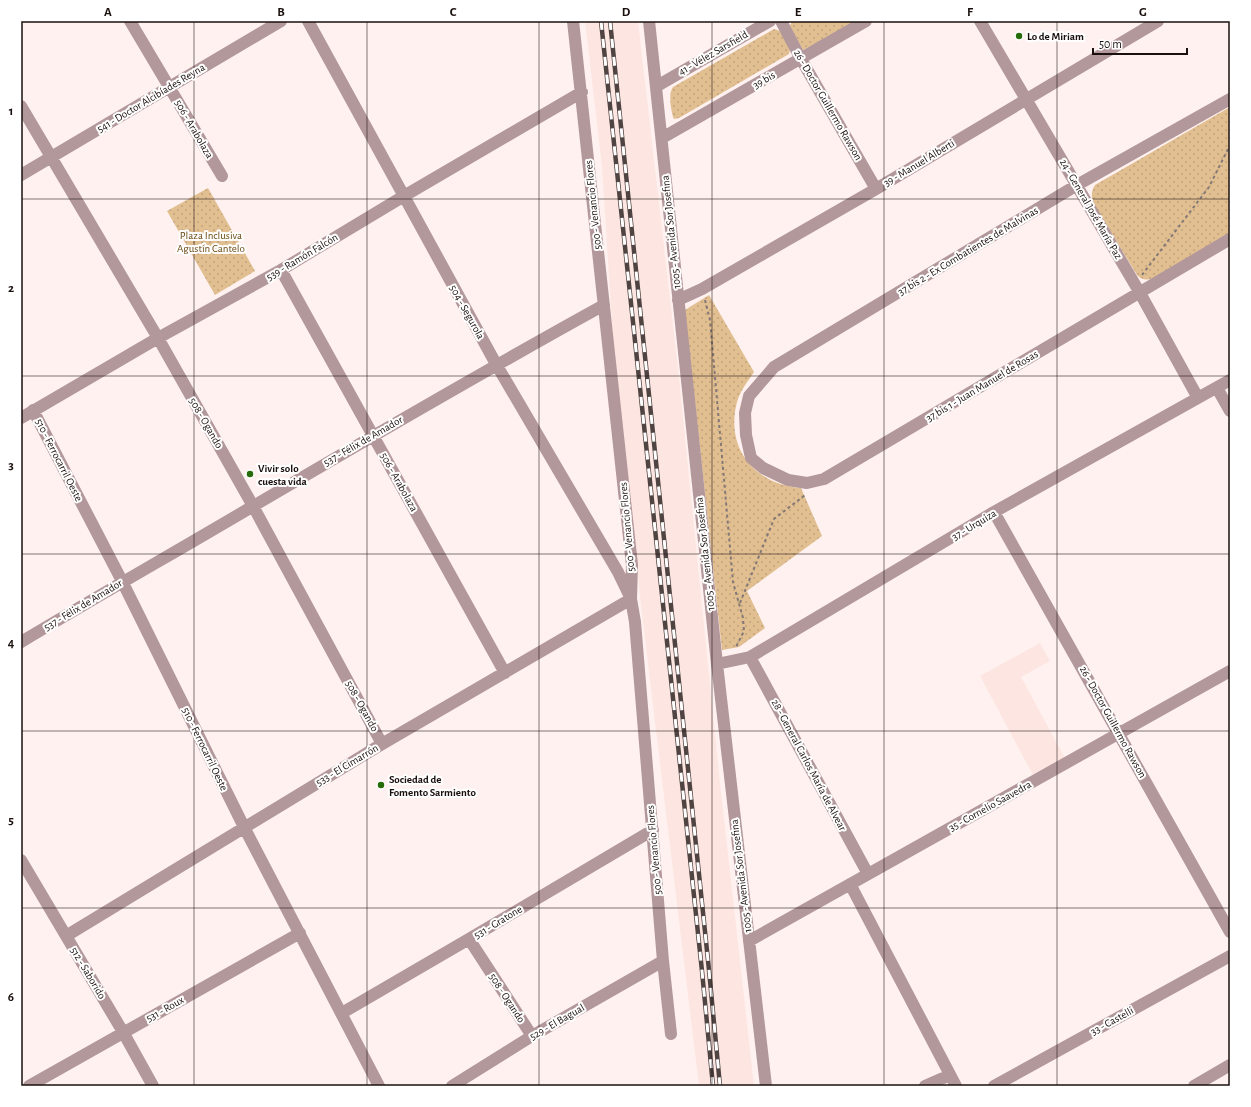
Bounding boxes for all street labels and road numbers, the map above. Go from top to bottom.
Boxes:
street label: 41 - Vélez Sarsfield [676,29,750,77]
street label: 26 - Doctor Guillermo Rawson [792,48,864,162]
street label: 541 - Doctor Alcibíades Reyna [95,61,207,135]
street label: 39 bis [751,69,777,91]
street label: 506 - Arabolaza [173,98,215,160]
street label: 39 - Manuel Alberti [882,138,956,188]
street label: 24 - General José María Paz [1058,157,1124,261]
street label: 500 - Venancio Flores [583,160,603,250]
street label: 1005 - Avenida Sor Josefina [660,175,682,289]
street label: 37 bis 2 - Ex Combatientes de Malvinas [896,205,1040,297]
street label: 539 - Ramón Falcón [264,231,340,283]
street label: 504 - Segurola [448,283,486,341]
street label: 37 bis 1 - Juan Manuel de Rosas [924,348,1040,424]
street label: 508 - Ogando [187,396,225,450]
street label: 537 - Félix de Amador [322,414,405,468]
street label: 510 - Ferrocarril Oeste [33,417,85,503]
street label: 506 - Arabolaza [378,451,420,513]
street label: 500 - Venancio Flores [618,482,636,572]
street label: 1005 - Avenida Sor Josefina [694,497,716,611]
street label: 37 - Urquiza [950,507,998,543]
street label: 537 - Félix de Amador [42,577,125,633]
street label: 26 - Doctor Guillermo Rawson [1078,664,1148,780]
street label: 508 - Ogando [343,679,381,733]
street label: 28 - General Carlos María de Alvear [770,697,849,833]
street label: 510 - Ferrocarril Oeste [180,706,230,792]
street label: 533 - El Cimarrón [314,742,380,788]
street label: 35 - Cornelio Saavedra [947,779,1033,833]
street label: 500 - Venancio Flores [645,805,663,895]
street label: 1005 - Avenida Sor Josefina [729,819,753,933]
street label: 531 - Gratone [472,903,524,941]
street label: 512 - Saborido [68,945,108,1001]
street label: 508 - Ogando [487,971,527,1025]
street label: 531 - Roux [144,994,186,1024]
street label: 529 - El Bagual [528,1002,586,1042]
street label: 33 - Castelli [1089,1005,1135,1037]

